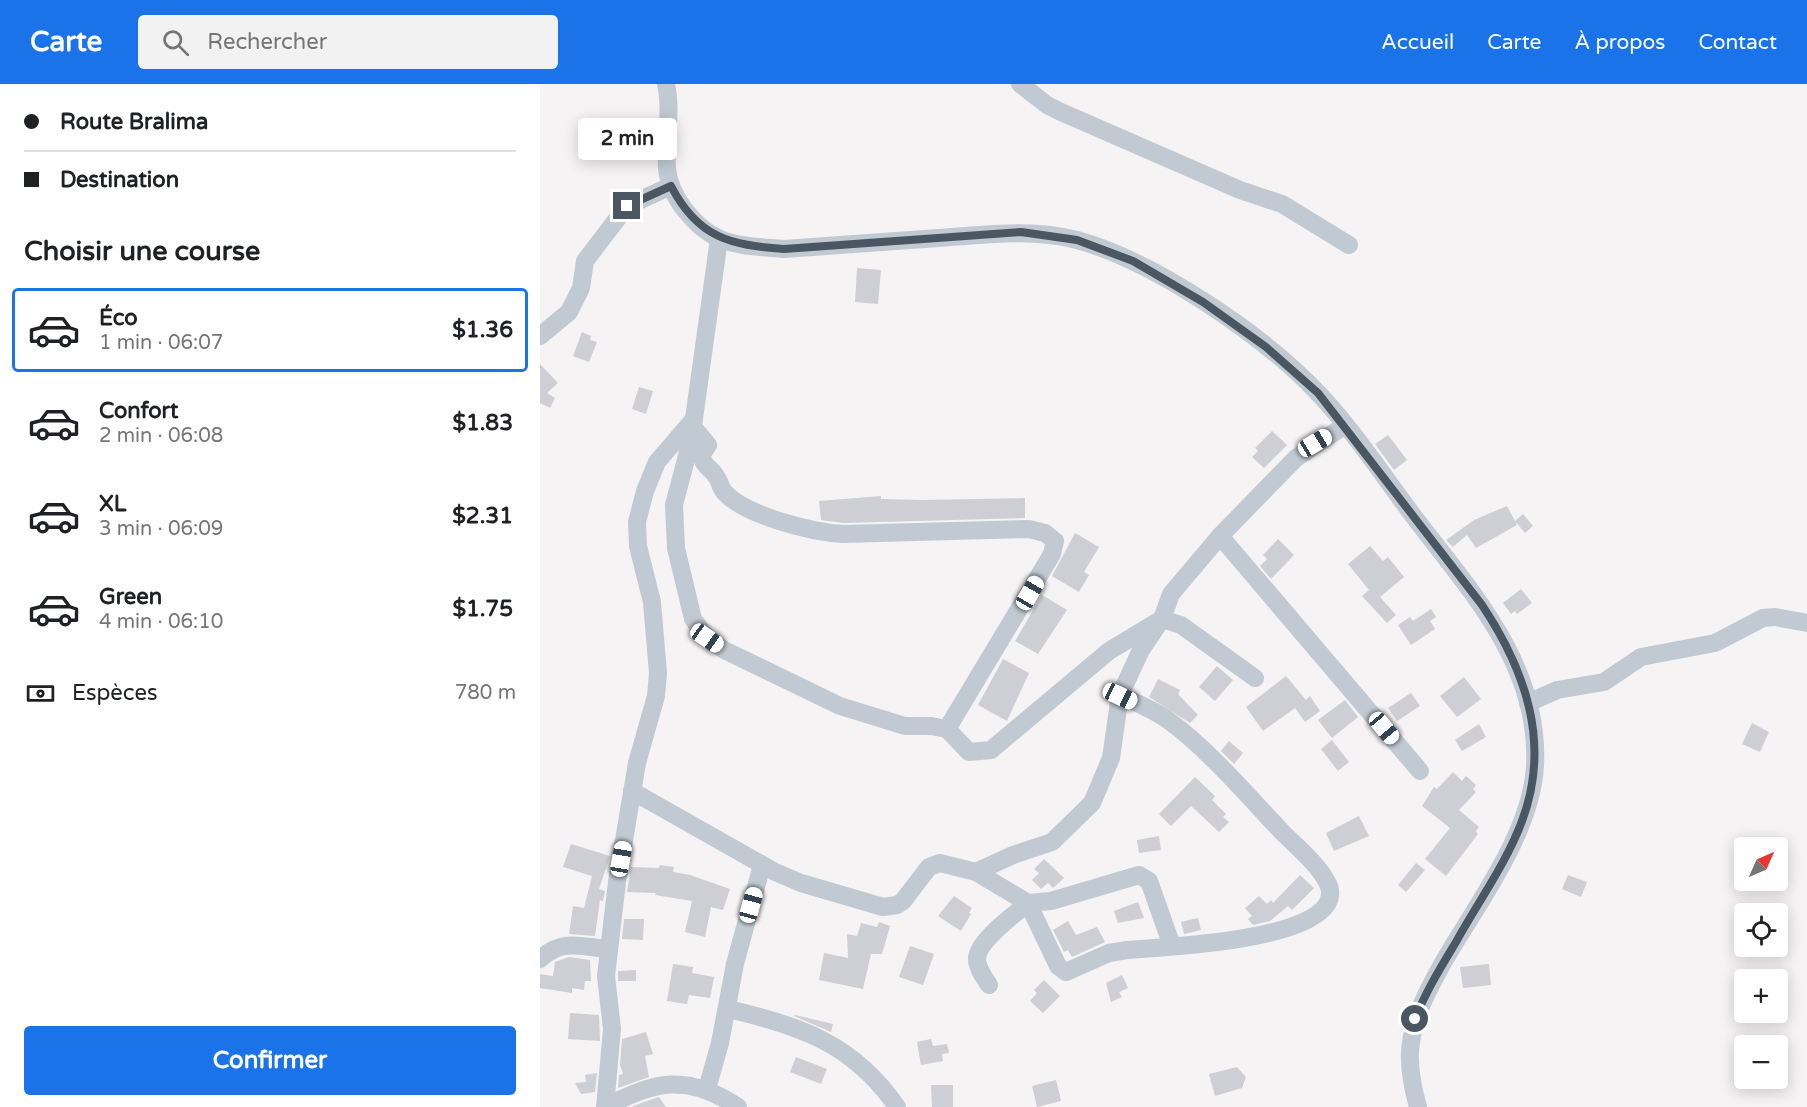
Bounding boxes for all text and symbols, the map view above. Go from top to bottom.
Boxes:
search box [138,15,558,69]
text: Carte [30,25,102,59]
icon: search [159,26,192,59]
text: Rechercher [207,29,327,55]
text: Accueil [1381,30,1454,55]
text: Carte [1487,30,1541,55]
text: À propos [1574,30,1665,55]
text: Contact [1698,30,1777,55]
text: Route Bralima [60,109,208,135]
callout: 2 min [578,119,676,161]
text: 2 min [601,127,654,151]
text: Destination [60,167,179,193]
route end [613,192,640,219]
text: Choisir une course [24,235,260,268]
icon: car [27,303,81,357]
text: Éco [99,305,138,331]
text: $1.36 [452,317,513,343]
text: 1 min · 06:07 [99,331,223,355]
icon: car [27,396,81,450]
text: Confort [99,398,178,424]
text: $1.83 [452,410,513,436]
text: 2 min · 06:08 [99,424,223,448]
car [1295,426,1335,460]
icon: car [27,489,81,543]
text: XL [99,491,126,517]
text: $2.31 [452,503,513,529]
text: 3 min · 06:09 [99,517,223,541]
car [1013,573,1047,613]
icon: car [27,582,81,636]
text: Green [99,584,162,610]
text: $1.75 [452,596,513,622]
text: 4 min · 06:10 [99,610,223,634]
car [687,620,727,656]
icon: cash [24,677,57,710]
text: Espèces [72,680,157,706]
car [1100,680,1140,712]
text: 780 m [455,681,516,705]
car [1366,708,1402,748]
north arrow [1734,837,1788,891]
map controls [1734,837,1788,1089]
car [609,840,633,878]
car [738,885,764,925]
button: locate [1734,903,1788,957]
button: + [1734,969,1788,1023]
route start [1401,1005,1428,1032]
button: Confirmer [24,1026,516,1095]
button: − [1734,1035,1788,1089]

